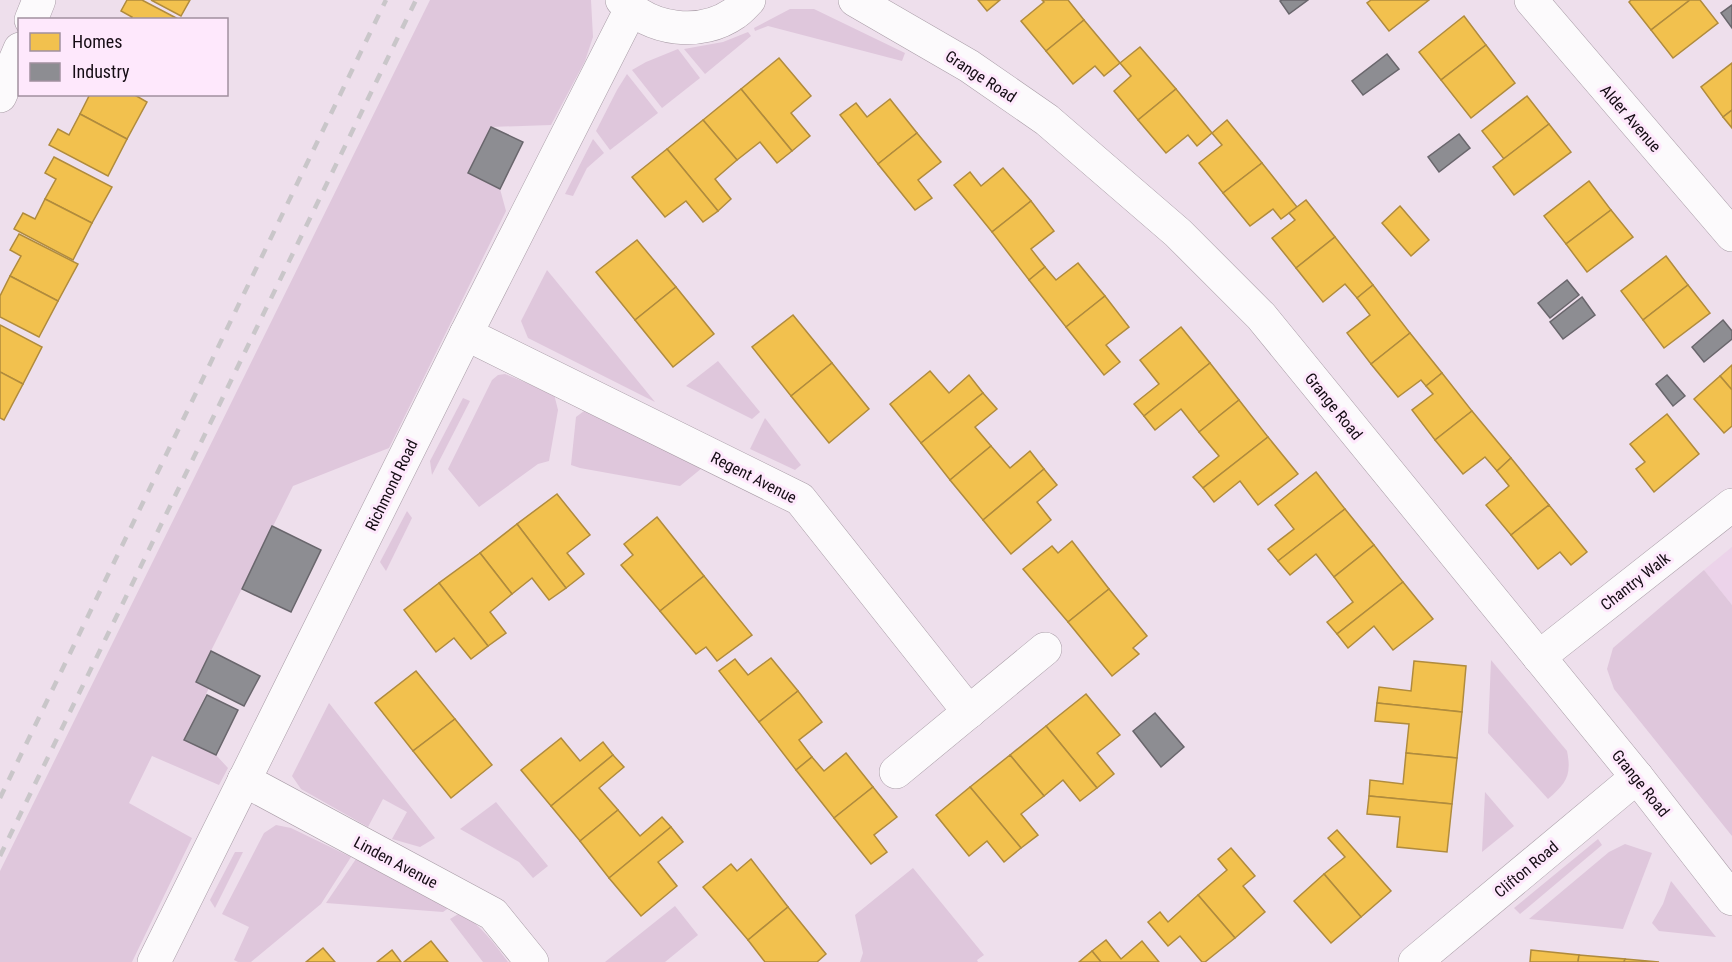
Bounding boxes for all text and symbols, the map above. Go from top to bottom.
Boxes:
legend [18,18,228,96]
text: Homes [72,31,122,52]
street label: Grange Road [942,46,1020,106]
text: Industry [72,61,130,82]
street label: Alder Avenue [1596,81,1665,156]
street label: Grange Road [1301,369,1366,444]
street label: Richmond Road [361,437,422,534]
street label: Regent Avenue [708,448,800,507]
street label: Chantry Walk [1597,548,1674,614]
street label: Grange Road [1608,746,1673,821]
street label: Linden Avenue [351,832,441,892]
street label: Clifton Road [1490,837,1562,902]

